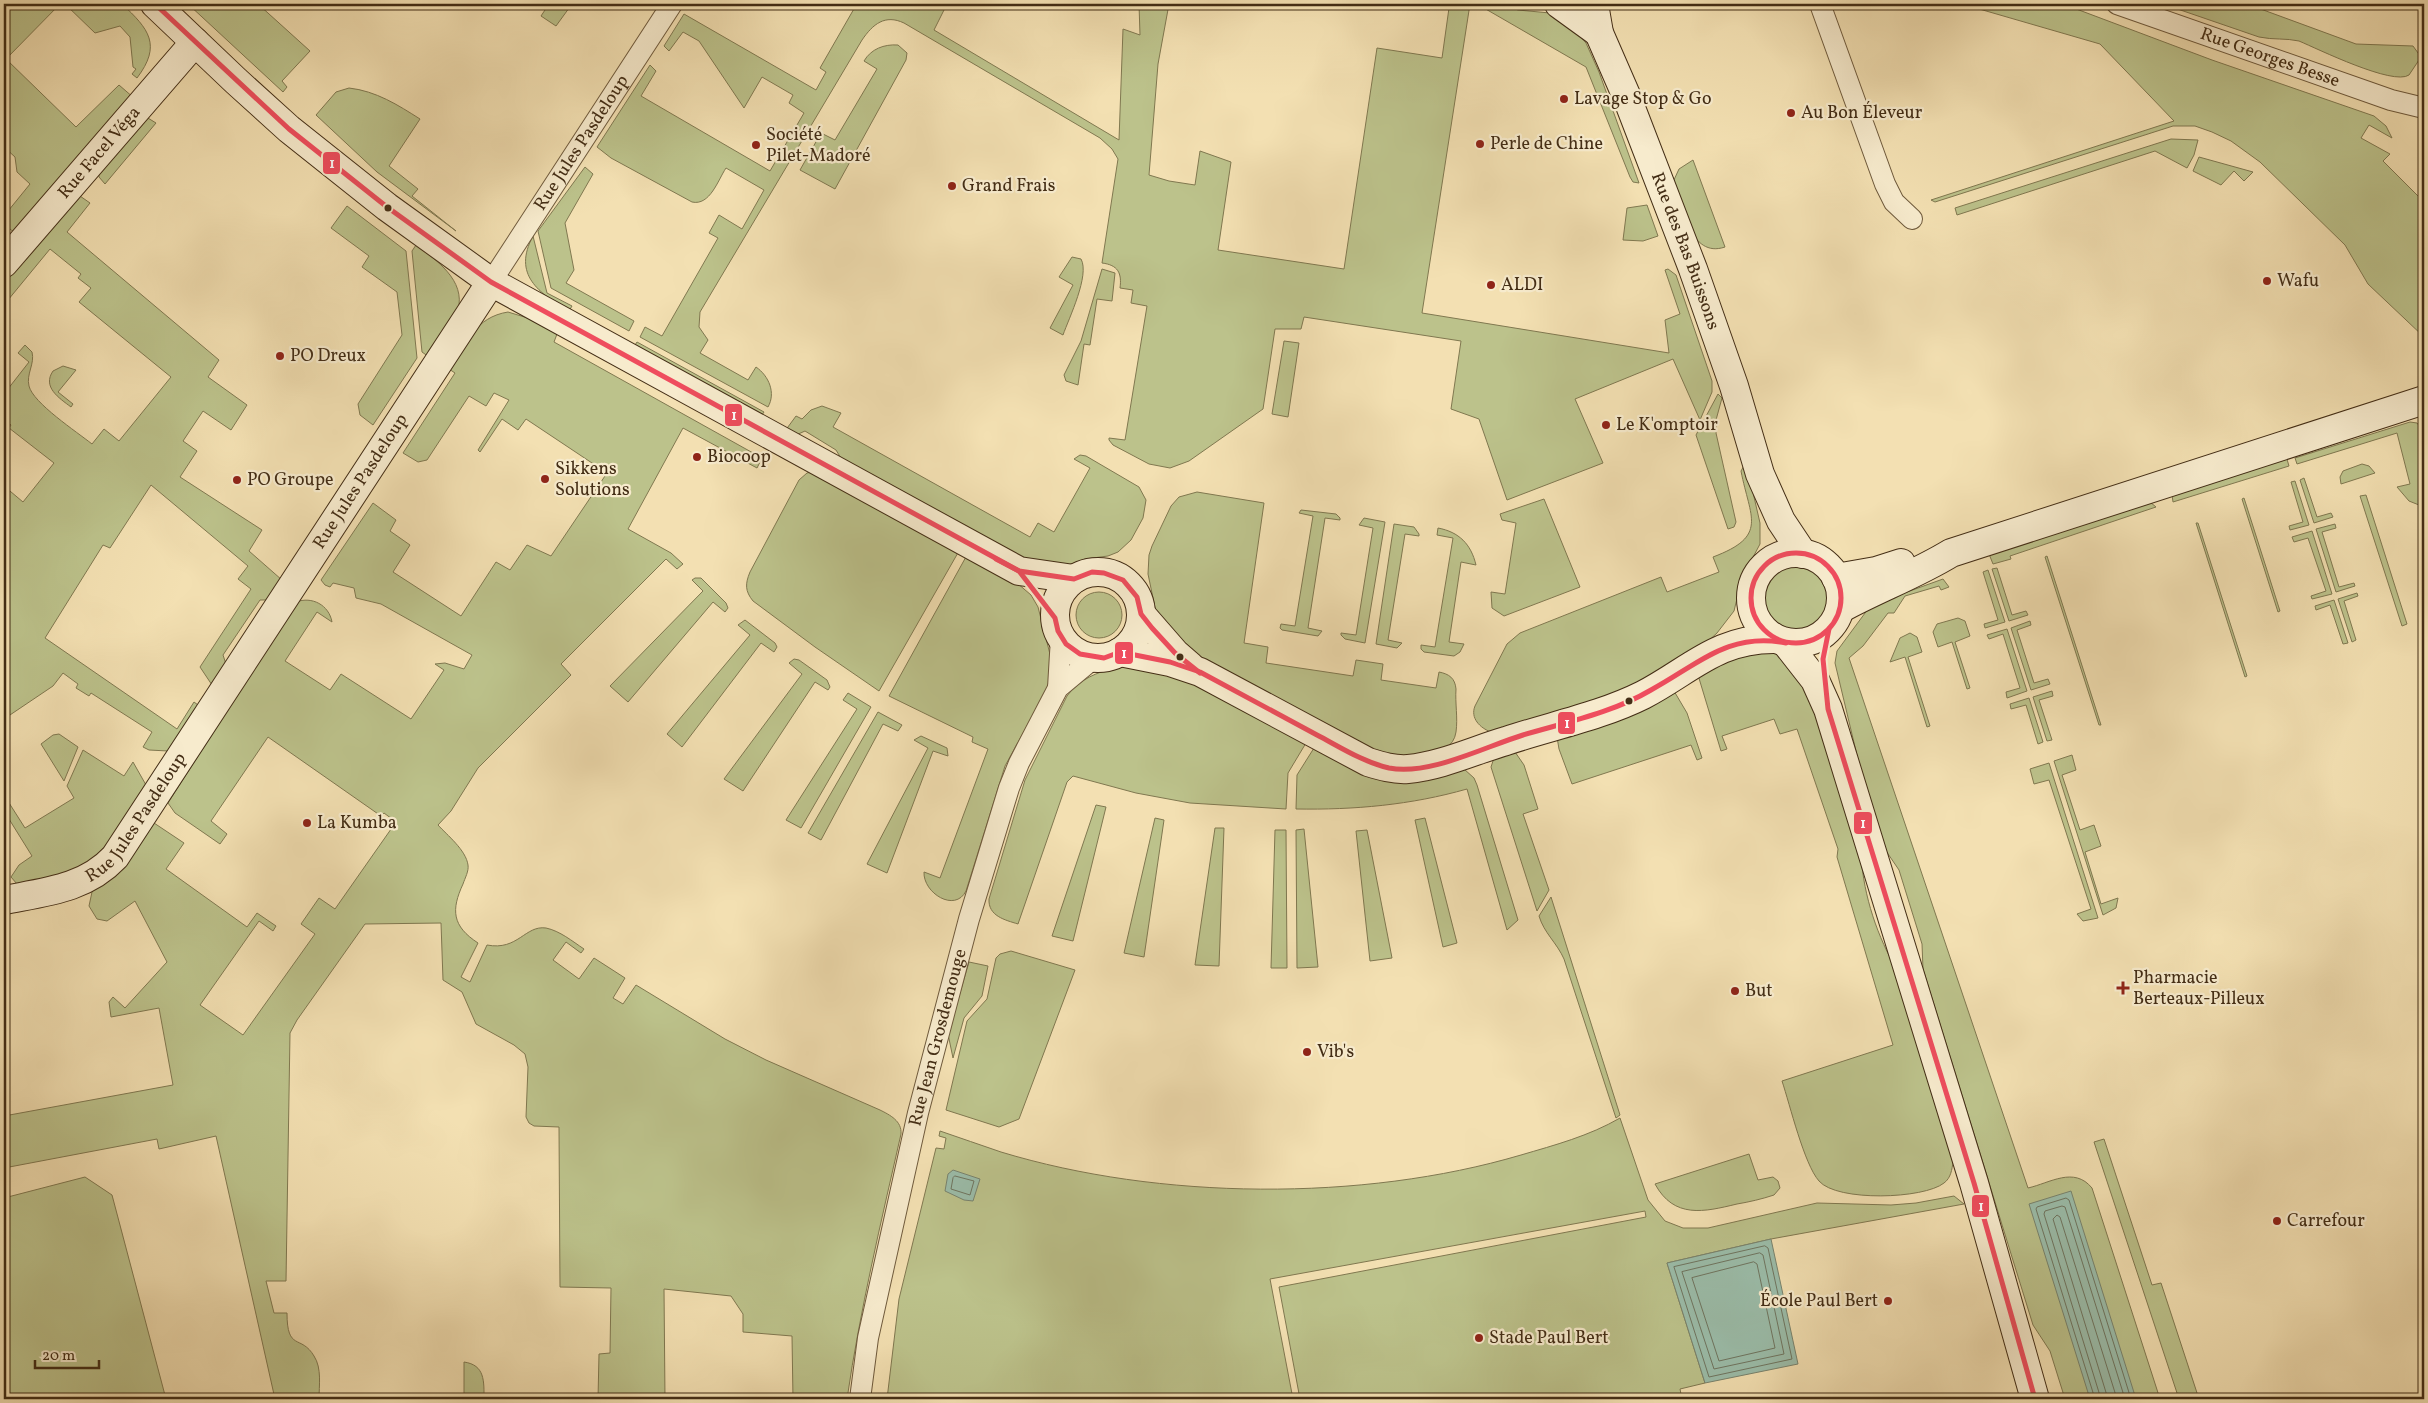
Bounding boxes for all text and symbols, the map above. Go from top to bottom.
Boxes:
street label: Rue Georges Besse [2197,22,2343,94]
street label: Rue Jules Pasdeloup [528,70,635,216]
place label: Lavage Stop & Go [1574,87,1712,112]
marker: Lavage Stop & Go [1558,93,1570,105]
street label: Rue Facel Véga [52,101,147,204]
place label: Au Bon Éleveur [1801,101,1923,126]
marker: Au Bon Éleveur [1785,107,1797,119]
place label: Société Pilet-Madoré [766,123,870,169]
place label: Perle de Chine [1490,132,1603,157]
marker: Perle de Chine [1474,138,1486,150]
marker: Société Pilet-Madoré [750,139,762,151]
line badge: 1 [322,151,341,175]
text: 1 [329,155,335,174]
street label: Rue des Bas Buissons [1644,169,1726,333]
place label: Grand Frais [962,174,1055,199]
marker: Grand Frais [946,180,958,192]
unlabelled marker [383,203,393,213]
place label: Wafu [2277,269,2319,294]
place label: ALDI [1501,273,1543,298]
marker: Wafu [2261,275,2273,287]
marker: ALDI [1485,279,1497,291]
place label: PO Dreux [290,344,366,369]
marker: PO Dreux [274,350,286,362]
line badge: 1 [724,403,743,427]
text: 1 [731,407,737,426]
street label: Rue Jules Pasdeloup [307,409,414,554]
place label: Le K'omptoir [1616,413,1718,438]
marker: Le K'omptoir [1600,419,1612,431]
place label: Biocoop [707,445,771,470]
marker: Biocoop [691,451,703,463]
place label: Sikkens Solutions [555,457,630,503]
place label: PO Groupe [247,468,334,493]
marker: Sikkens Solutions [539,473,551,485]
marker: PO Groupe [231,474,243,486]
line badge: 1 [1114,641,1134,665]
text: 1 [1121,645,1127,664]
unlabelled marker [1175,652,1185,662]
unlabelled marker [1624,696,1634,706]
line badge: 1 [1557,711,1576,735]
text: 1 [1564,715,1570,734]
street label: Rue Jules Pasdeloup [81,748,192,889]
place label: La Kumba [317,811,397,836]
line badge: 1 [1853,811,1873,835]
text: 1 [1860,815,1866,834]
marker: La Kumba [301,817,313,829]
street label: Rue Jean Grosdemouge [903,946,973,1129]
place label: Pharmacie Berteaux-Pilleux [2133,966,2265,1012]
place label: But [1745,979,1773,1004]
marker: Pharmacie Berteaux-Pilleux [2117,982,2129,994]
marker: But [1729,985,1741,997]
place label: Vib's [1317,1040,1354,1065]
marker: Vib's [1301,1046,1313,1058]
line badge: 1 [1971,1194,1990,1218]
text: 1 [1978,1198,1984,1217]
place label: Carrefour [2287,1209,2365,1234]
marker: Carrefour [2271,1215,2283,1227]
place label: École Paul Bert [1760,1289,1878,1314]
marker: École Paul Bert [1882,1295,1894,1307]
place label: Stade Paul Bert [1489,1326,1609,1351]
marker: Stade Paul Bert [1473,1332,1485,1344]
scale bar [35,1338,99,1370]
text: 20 m [42,1346,75,1367]

